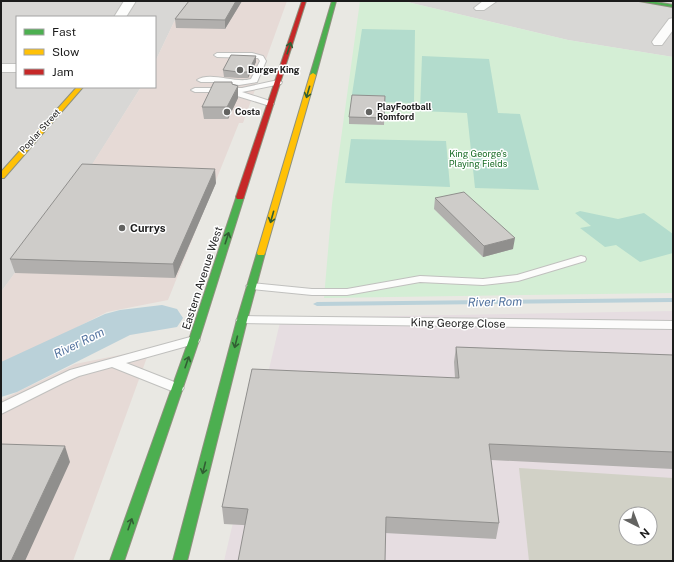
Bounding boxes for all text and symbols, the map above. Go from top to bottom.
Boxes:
legend [16,16,156,88]
text: Fast [52,25,77,39]
one-way arrow [286,42,293,55]
text: Slow [52,45,80,59]
place label: Burger King [248,64,300,75]
text: Jam [52,65,74,79]
marker: Burger King [235,65,245,75]
one-way arrow [303,86,311,99]
place label: PlayFootball Romford [377,101,431,122]
street label: Poplar Street [17,106,63,155]
place label: Costa [235,106,260,117]
marker: Costa [222,107,232,117]
marker: PlayFootball Romford [364,107,374,117]
park label: King George's Playing Fields [449,148,508,169]
one-way arrow [268,211,275,224]
place label: Currys [130,222,166,234]
marker: Currys [117,223,127,233]
street label: Eastern Avenue West [180,225,224,331]
one-way arrow [224,232,231,245]
water label: River Rom [468,295,522,309]
street label: King George Close [410,316,506,330]
water label: River Rom [51,325,107,361]
one-way arrow [232,336,240,349]
one-way arrow [183,356,191,368]
one-way arrow [200,462,207,475]
north arrow [618,506,658,546]
one-way arrow [126,519,134,531]
text: N [637,526,652,541]

